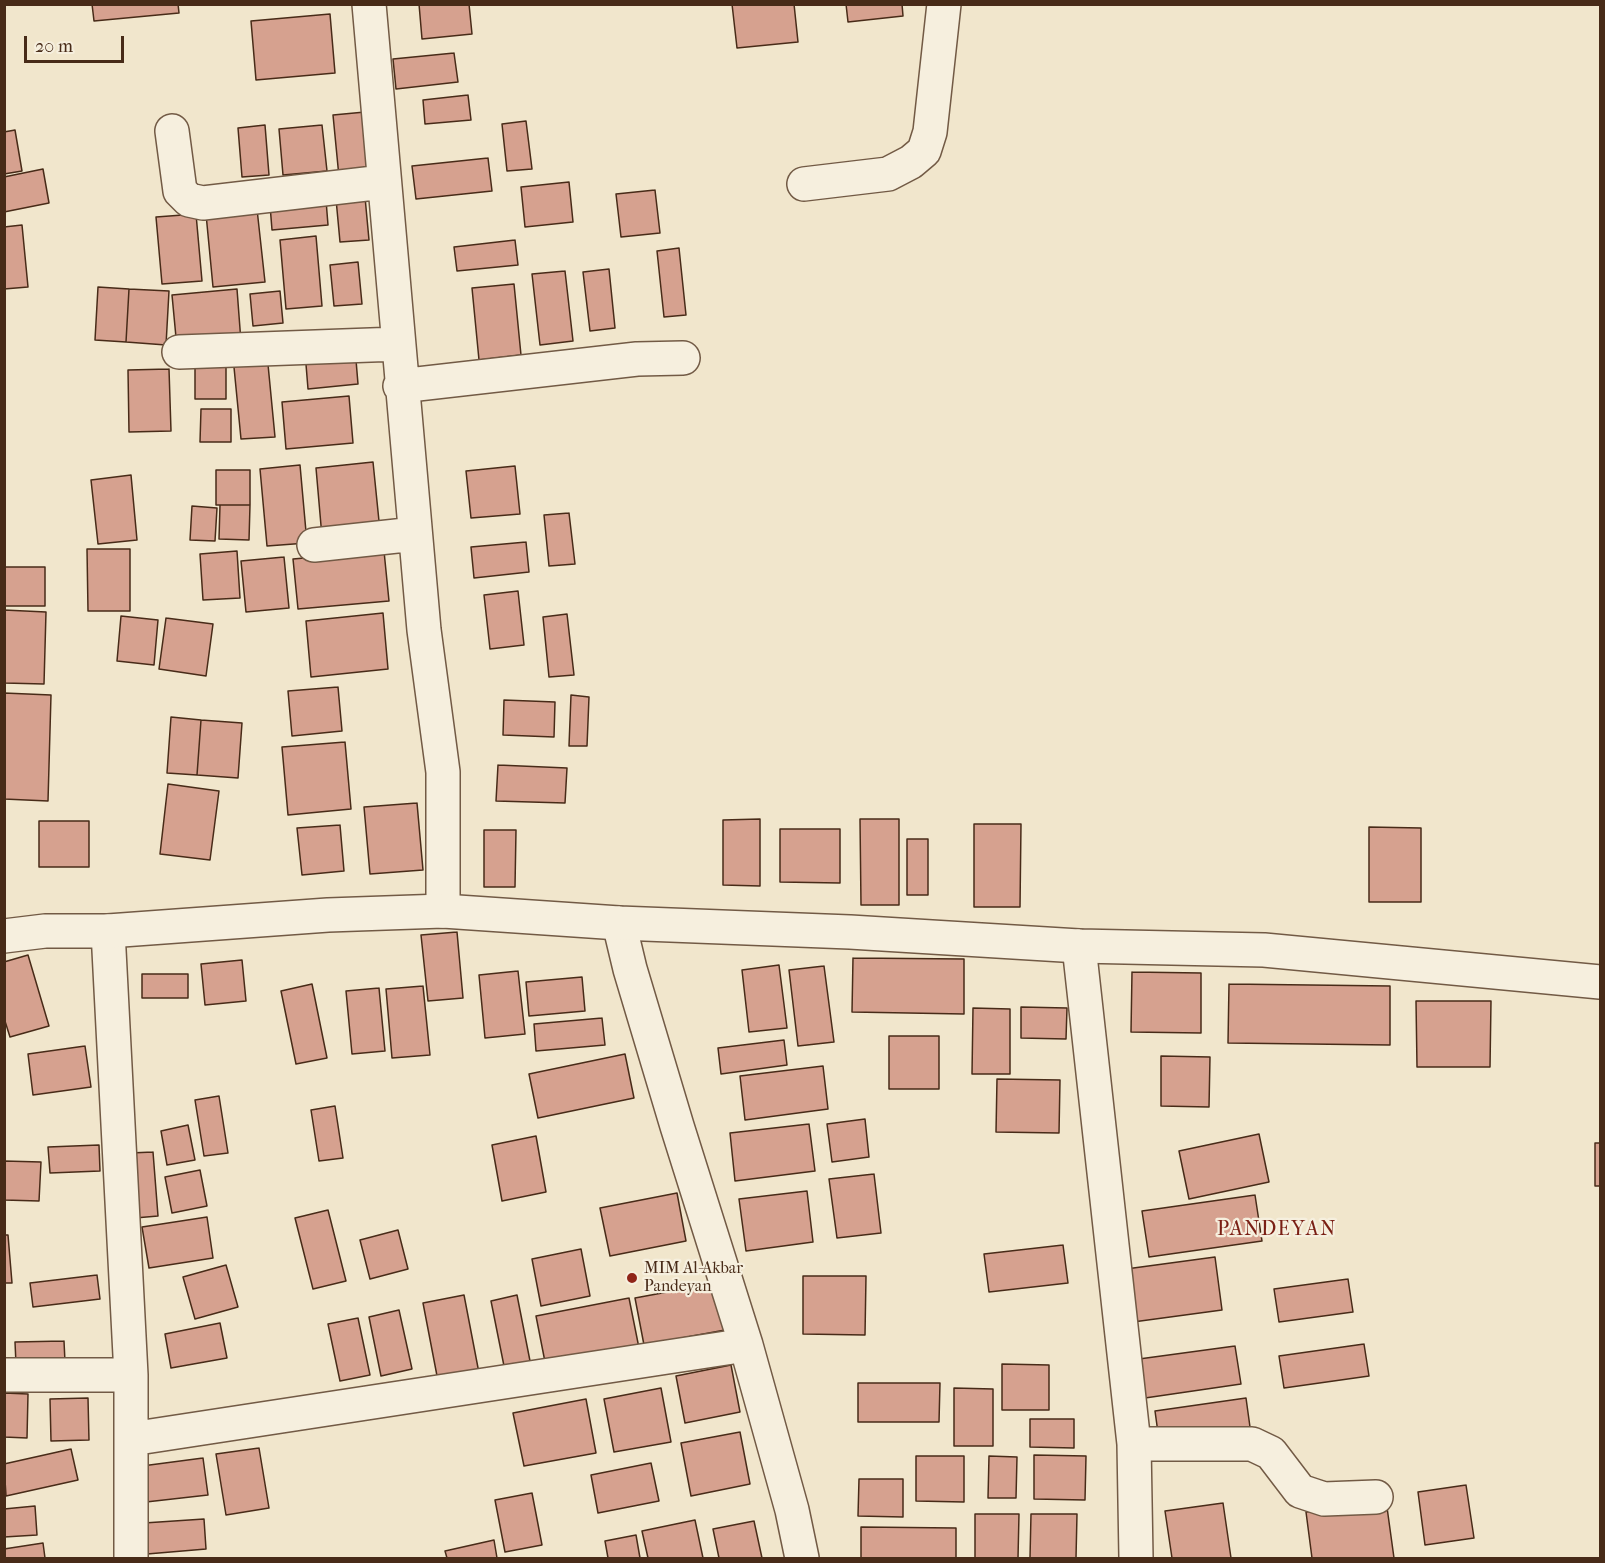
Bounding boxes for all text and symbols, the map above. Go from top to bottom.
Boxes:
scale bar [27,24,128,62]
text: 20 m [35,36,73,57]
district label: PANDEYAN [1217,1218,1337,1242]
place label: MIM Al-Akbar Pandeyan [644,1259,743,1297]
marker: MIM Al-Akbar Pandeyan [625,1271,639,1285]

